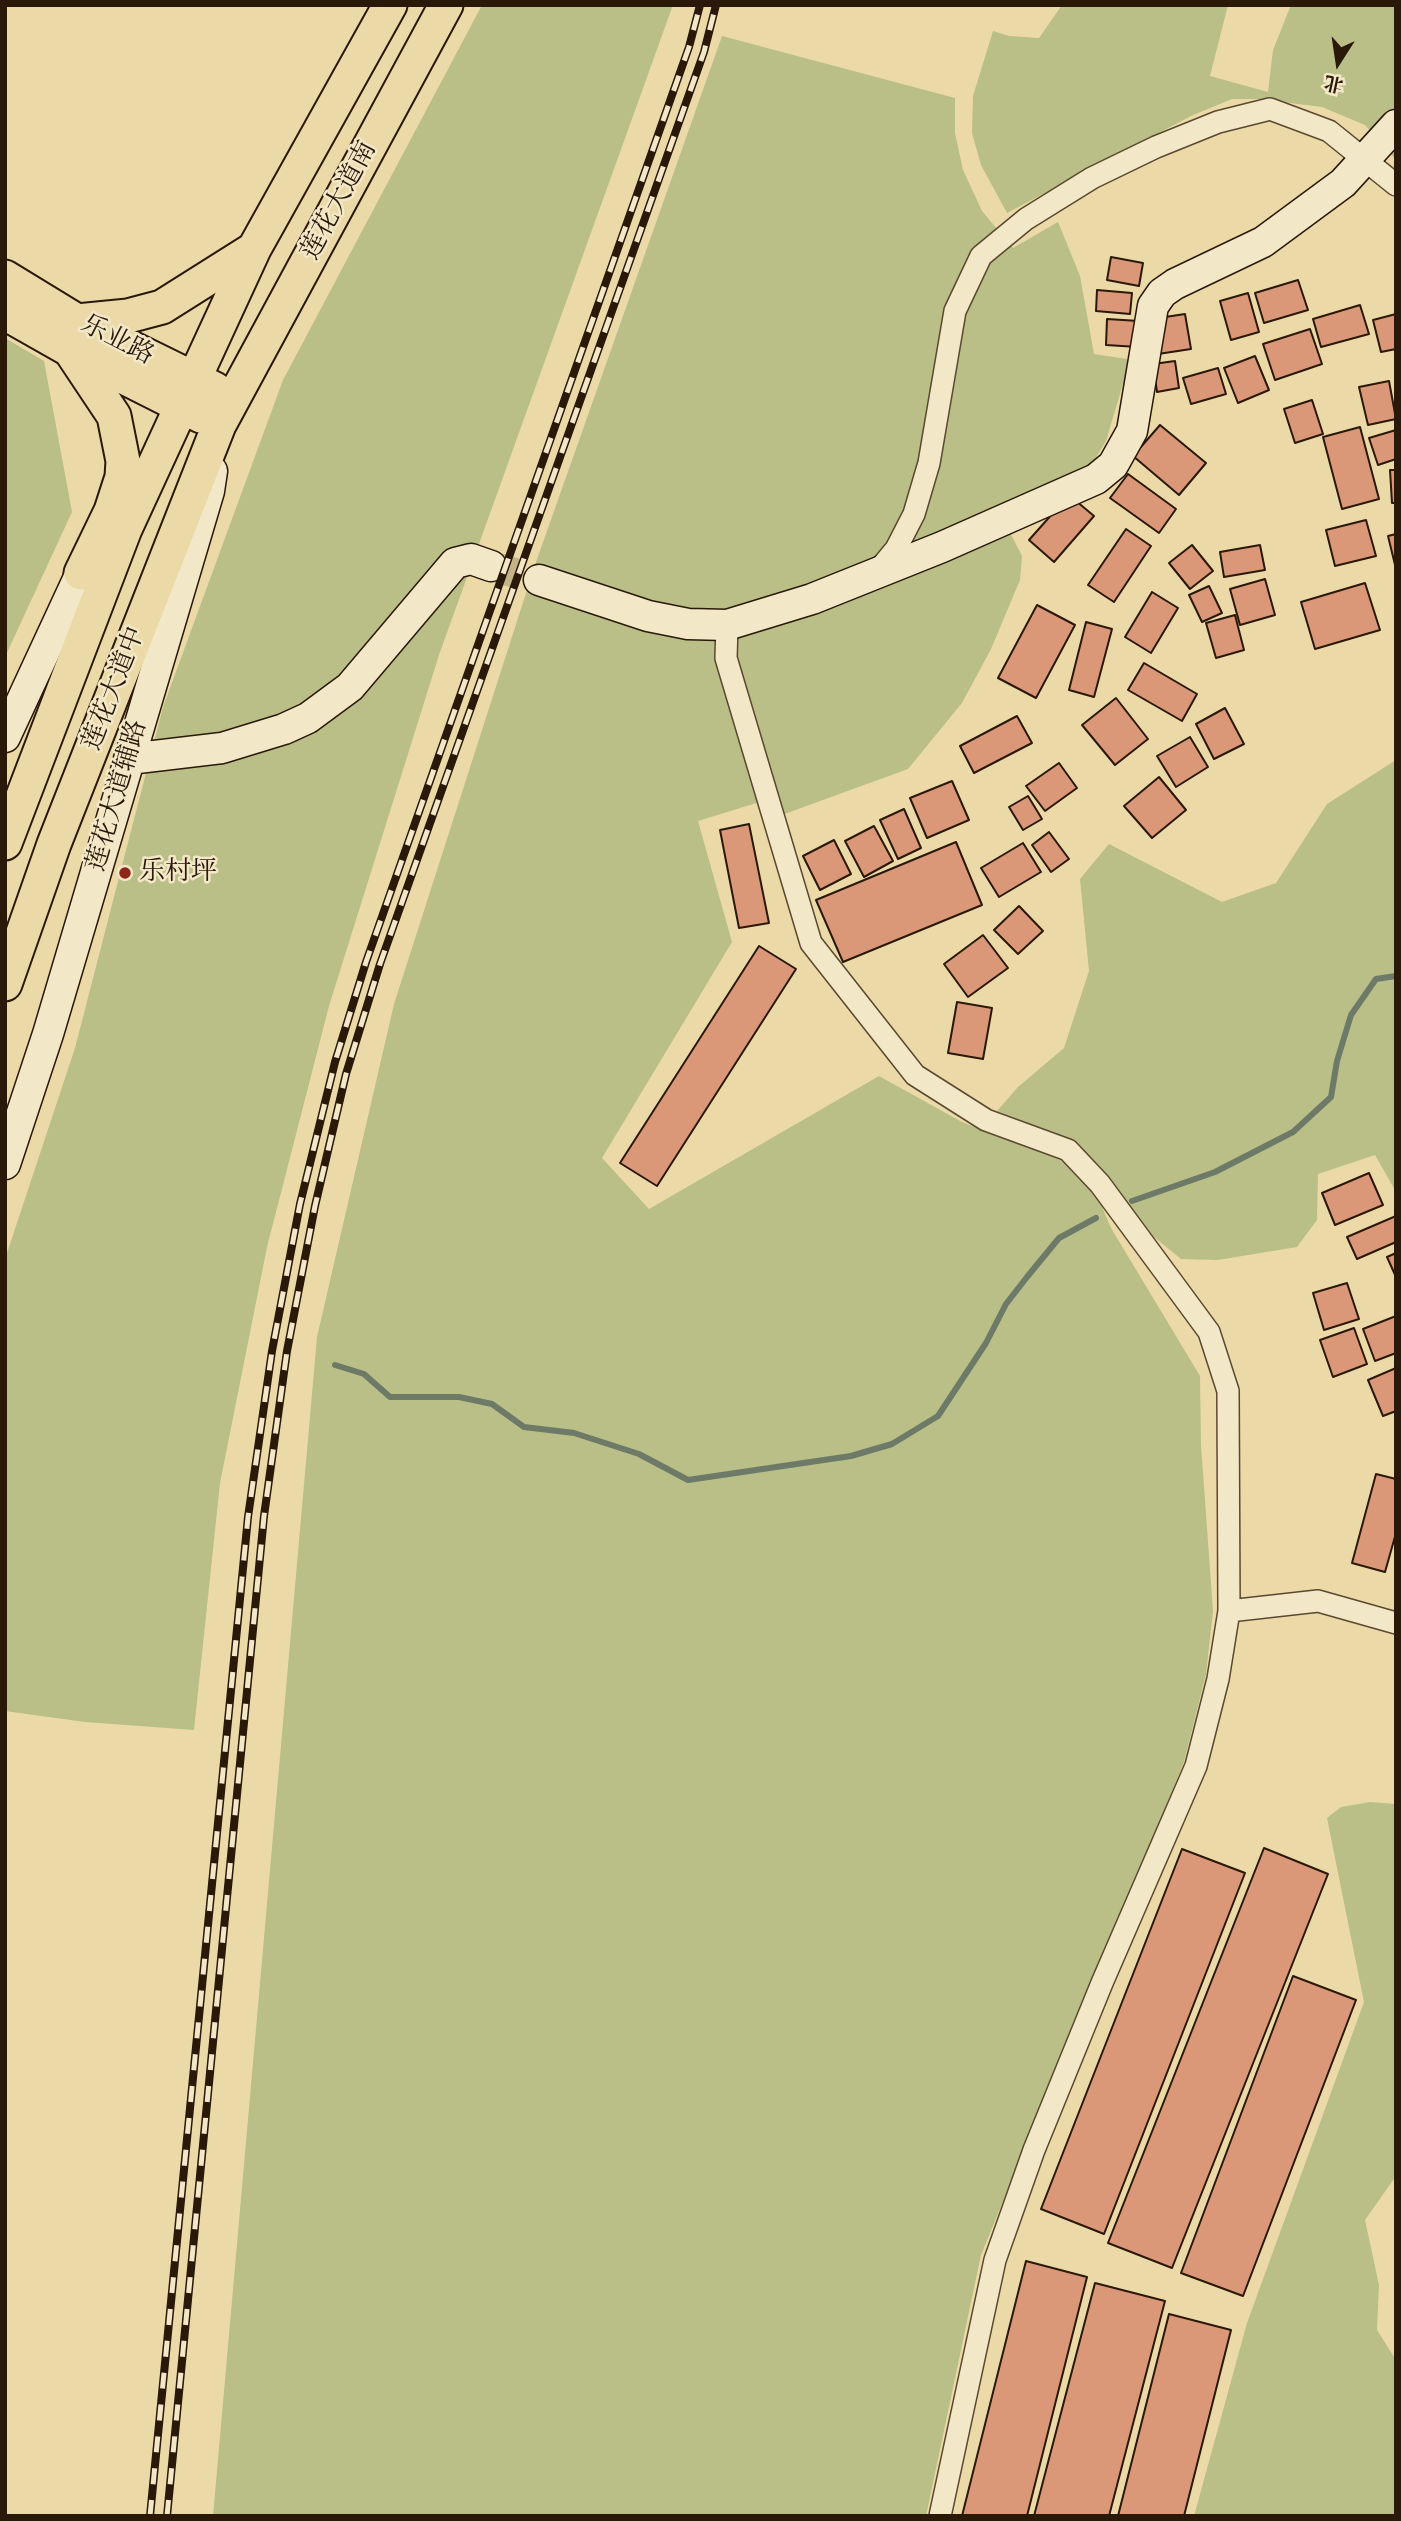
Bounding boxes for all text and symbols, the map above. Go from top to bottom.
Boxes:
north arrow [1303,28,1373,98]
text: 北 [1322,69,1346,98]
street label: 莲花大道南 [296,136,384,266]
street label: 乐业路 [75,309,159,373]
street label: 莲花大道中 [77,623,153,755]
street label: 莲花大道辅路 [82,717,154,875]
place label: 乐村坪 [139,857,217,889]
marker: 乐村坪 [117,865,133,881]

